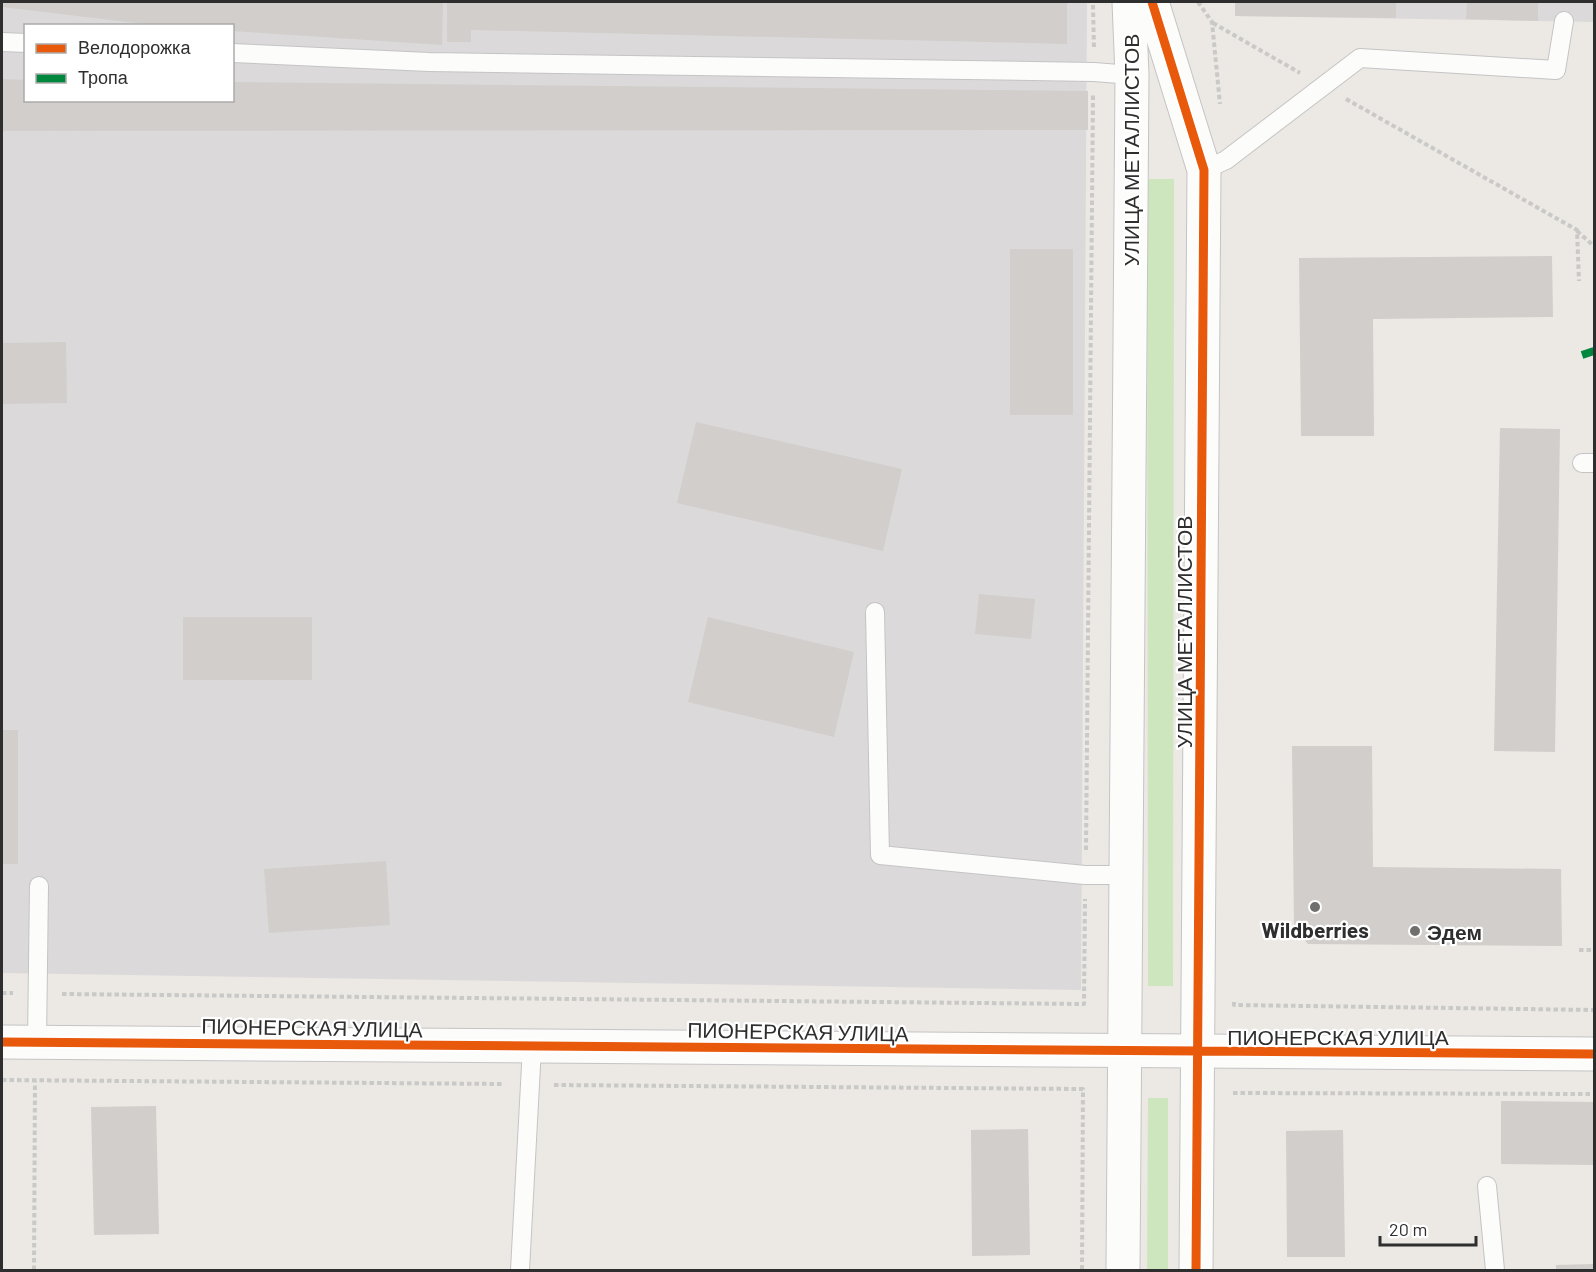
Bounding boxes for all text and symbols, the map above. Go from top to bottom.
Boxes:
legend [24,24,234,102]
street label: УЛИЦА МЕТАЛЛИСТОВ [1118,34,1143,266]
text: Велодорожка [78,36,191,58]
text: Тропа [78,66,129,88]
street label: УЛИЦА МЕТАЛЛИСТОВ [1171,516,1196,748]
marker: Wildberries [1308,900,1322,914]
place label: Wildberries [1261,917,1369,942]
place label: Эдем [1427,919,1482,944]
marker: Эдем [1408,924,1422,938]
street label: ПИОНЕРСКАЯ УЛИЦА [201,1013,423,1041]
street label: ПИОНЕРСКАЯ УЛИЦА [687,1017,909,1045]
street label: ПИОНЕРСКАЯ УЛИЦА [1227,1024,1449,1049]
scale bar [1380,1209,1476,1247]
text: 20 m [1389,1218,1427,1240]

